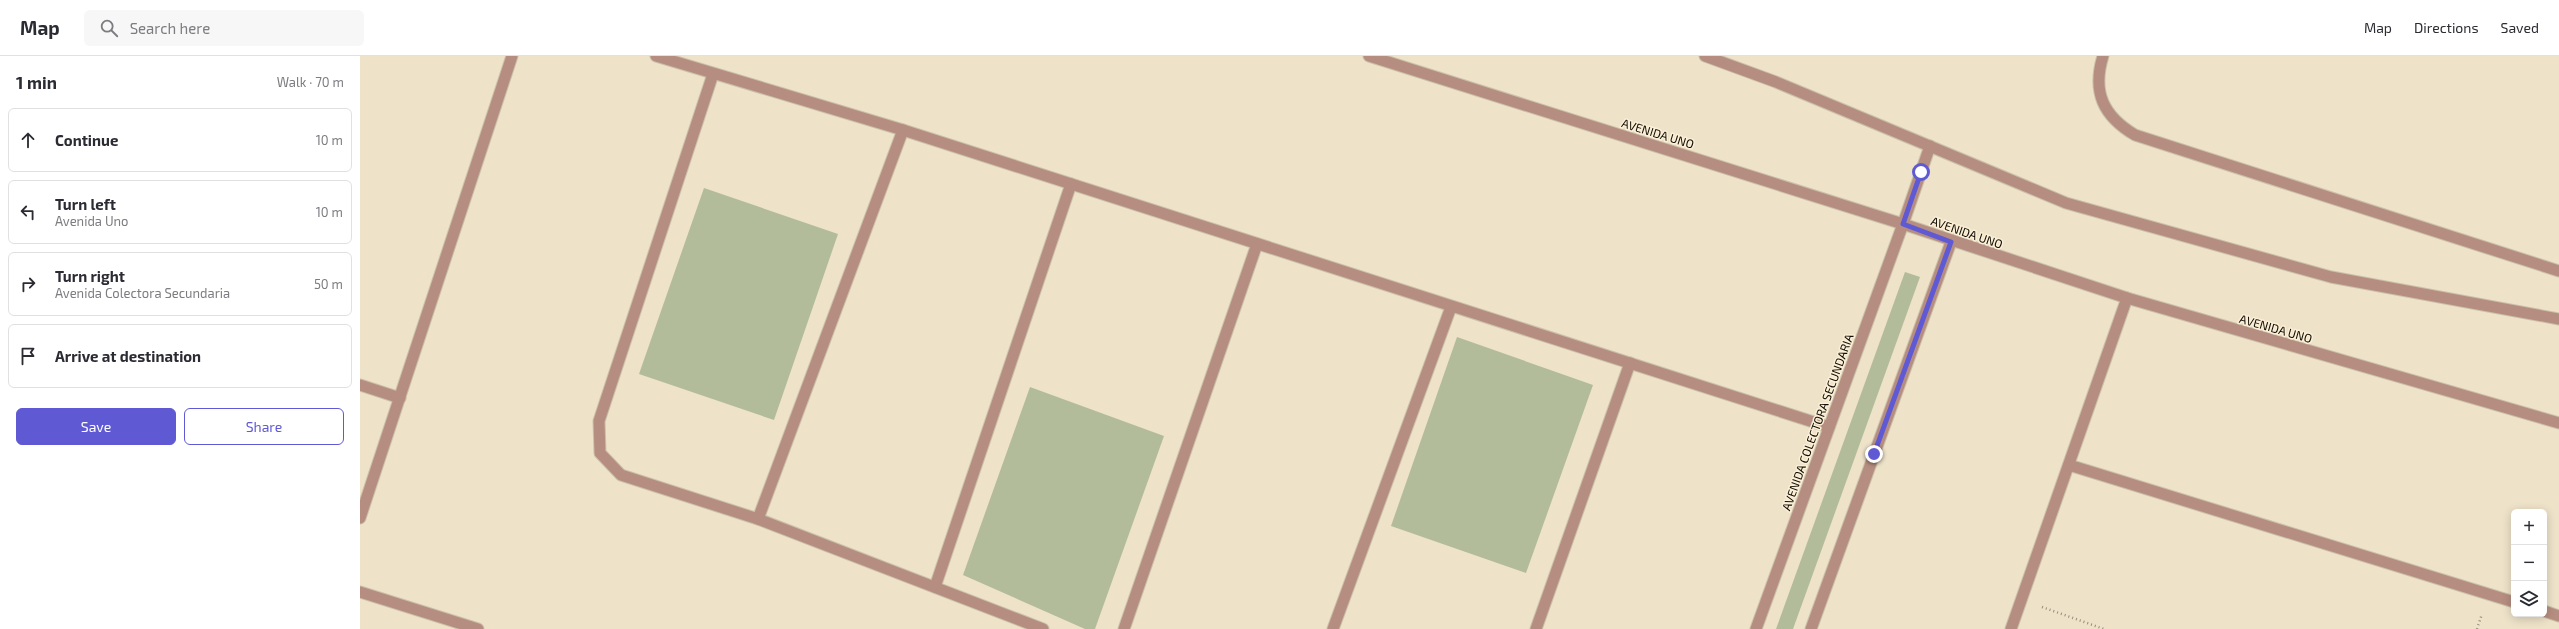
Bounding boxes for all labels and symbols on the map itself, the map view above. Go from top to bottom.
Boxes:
street label: AVENIDA UNO [1620,115,1696,151]
route start [1912,163,1930,181]
street label: AVENIDA UNO [1929,213,2005,251]
street label: AVENIDA UNO [2238,311,2314,345]
street label: AVENIDA COLECTORA SECUNDARIA [1778,331,1856,512]
route end [1865,445,1883,463]

